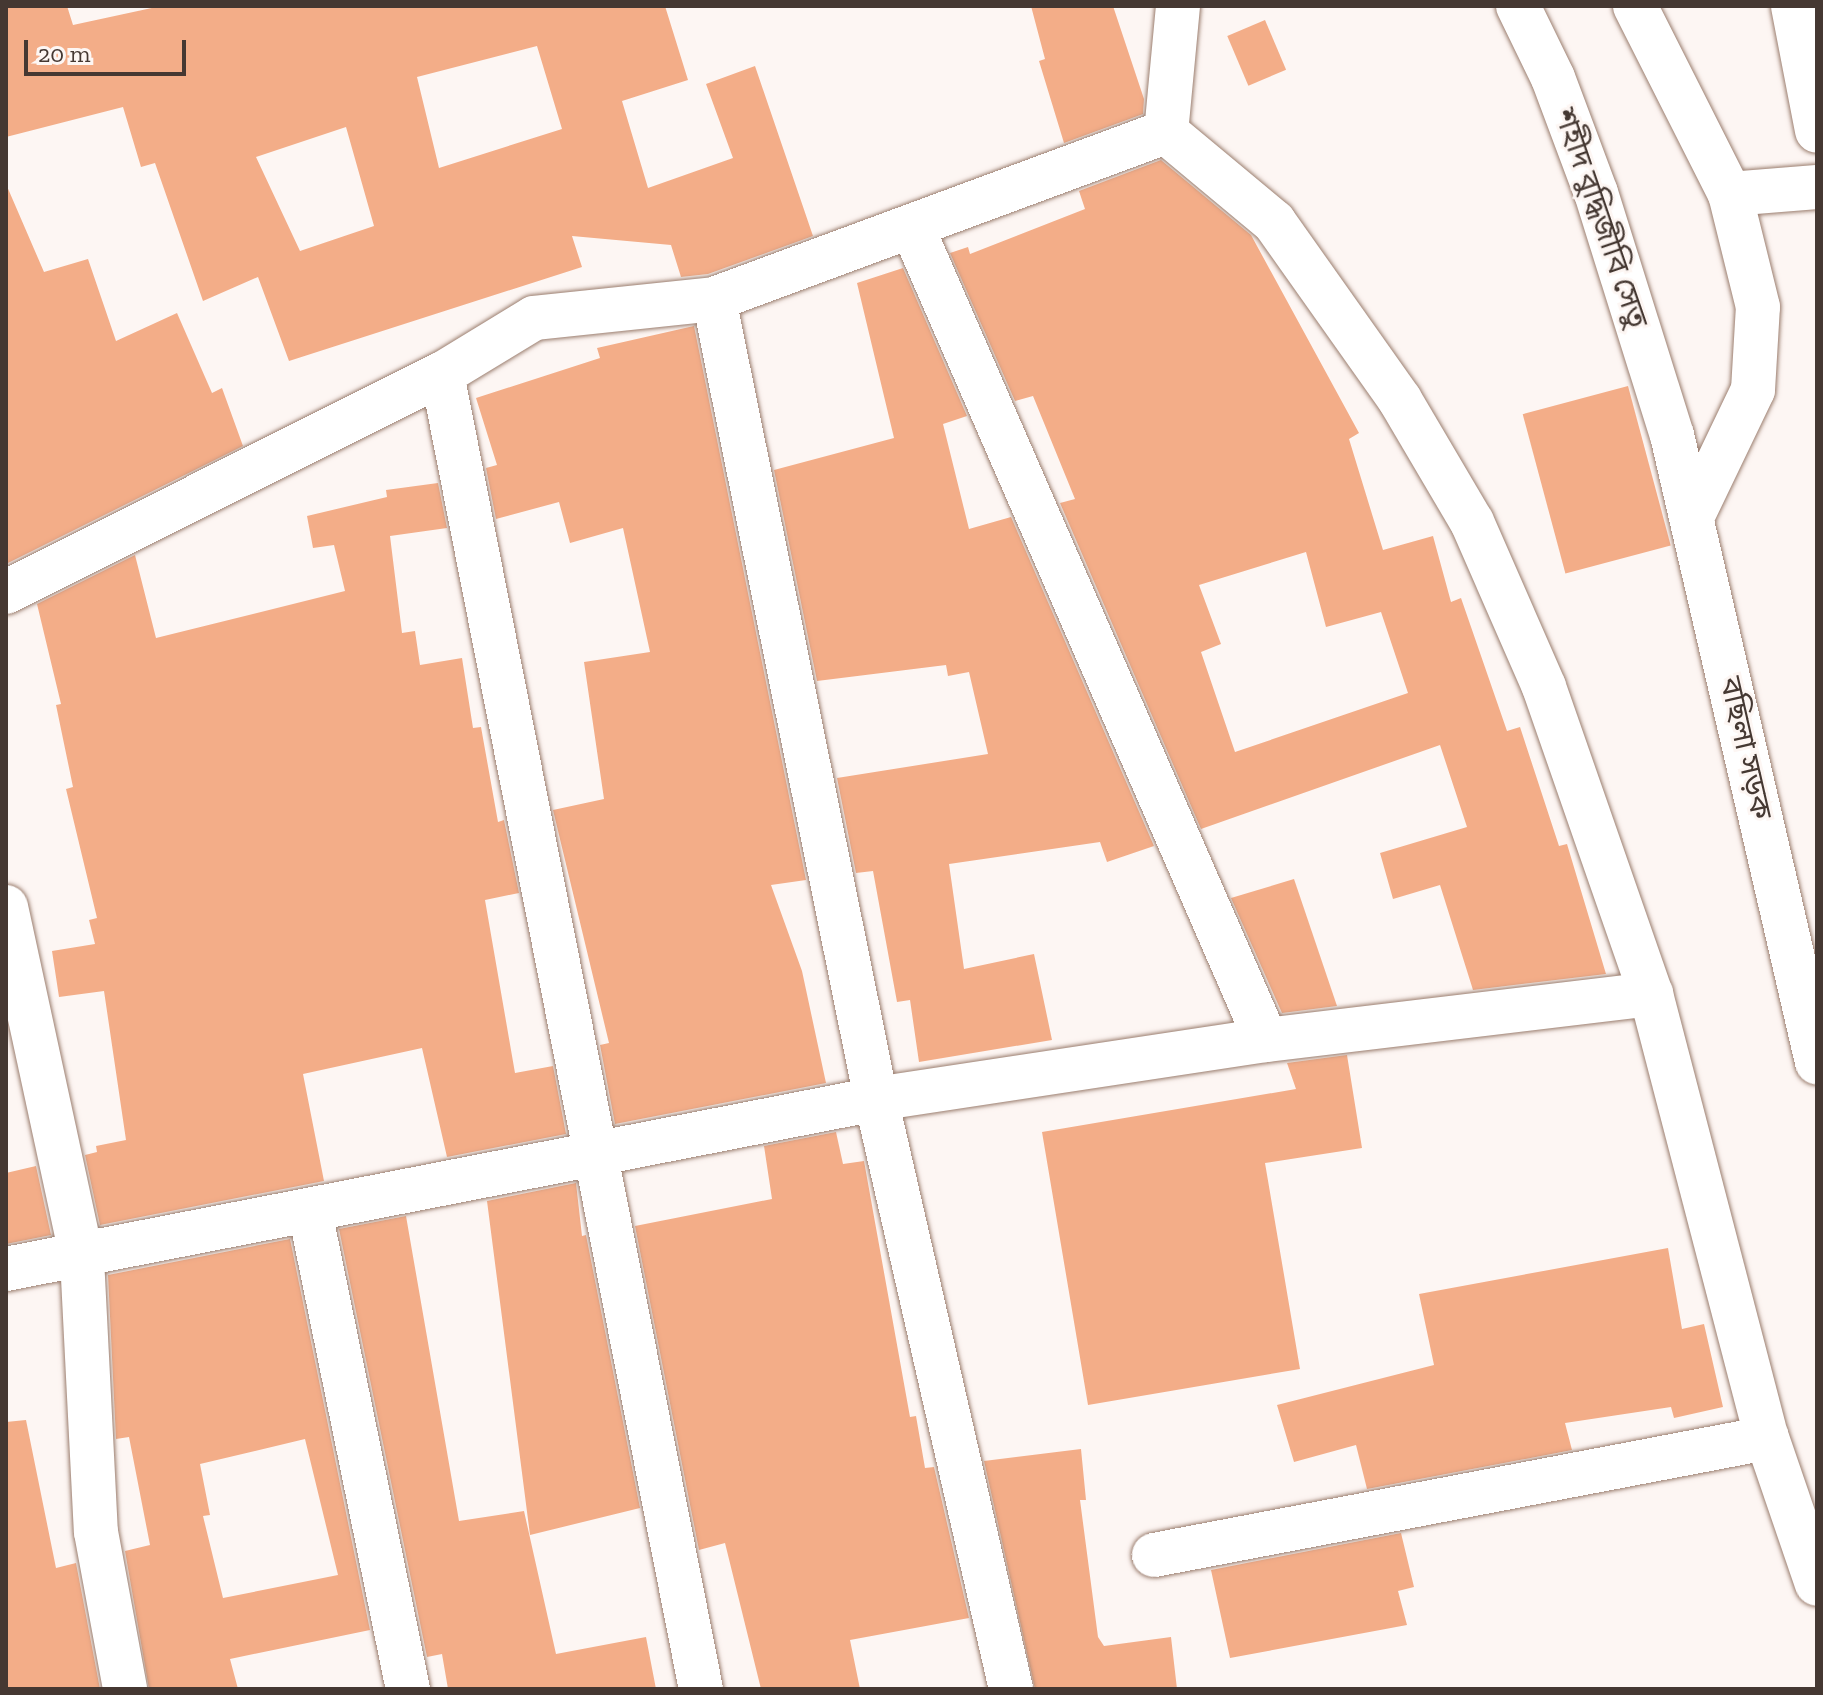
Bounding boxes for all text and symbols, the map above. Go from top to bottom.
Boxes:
scale bar [28,24,190,74]
text: 20 m [38,39,90,68]
street label: শহীদ বুদ্ধিজীবি সেতু [1546,103,1656,333]
street label: বছিলা সড়ক [1712,673,1780,823]

